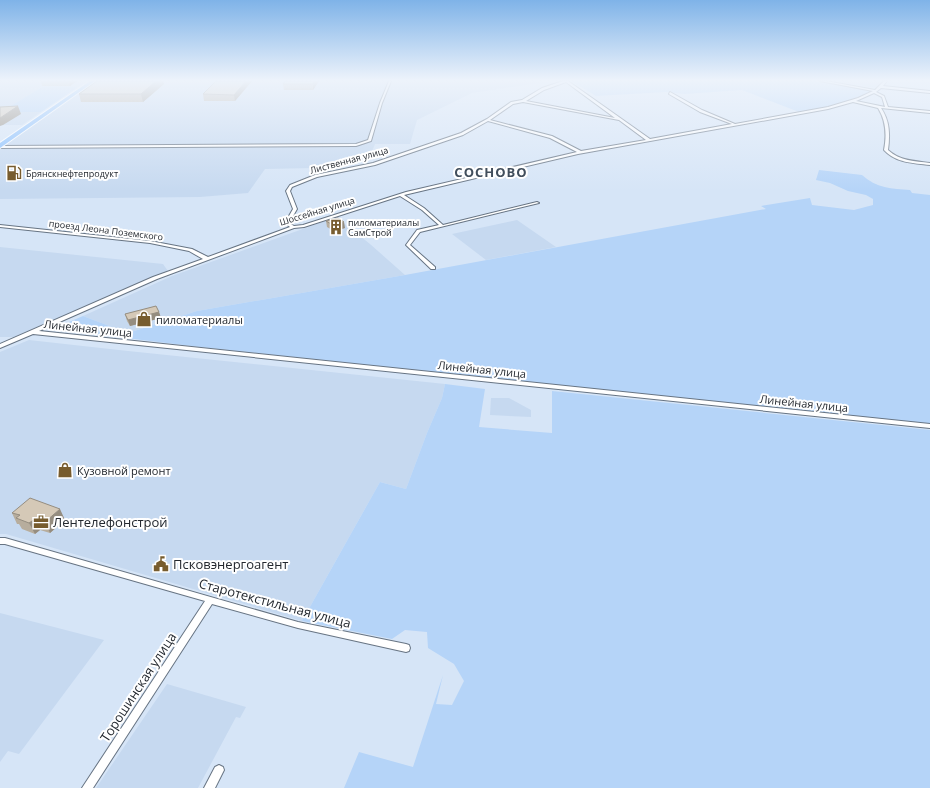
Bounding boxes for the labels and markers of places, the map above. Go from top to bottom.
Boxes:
fuel station icon: Брянскнефтепродукт [5,164,23,182]
place label: Брянскнефтепродукт [26,167,119,180]
place label: пиломатериалы СамСтрой [348,216,419,239]
building icon: пиломатериалы СамСтрой [327,218,345,236]
shop icon: пиломатериалы [135,310,153,328]
place label: пиломатериалы [156,312,243,327]
shop icon: Кузовной ремонт [56,461,74,479]
place label: Кузовной ремонт [77,463,171,478]
office icon: Лентелефонстрой [32,513,50,531]
place label: Лентелефонстрой [53,513,168,531]
public building icon: Псковэнергоагент [152,555,170,573]
place label: Псковэнергоагент [173,555,289,573]

